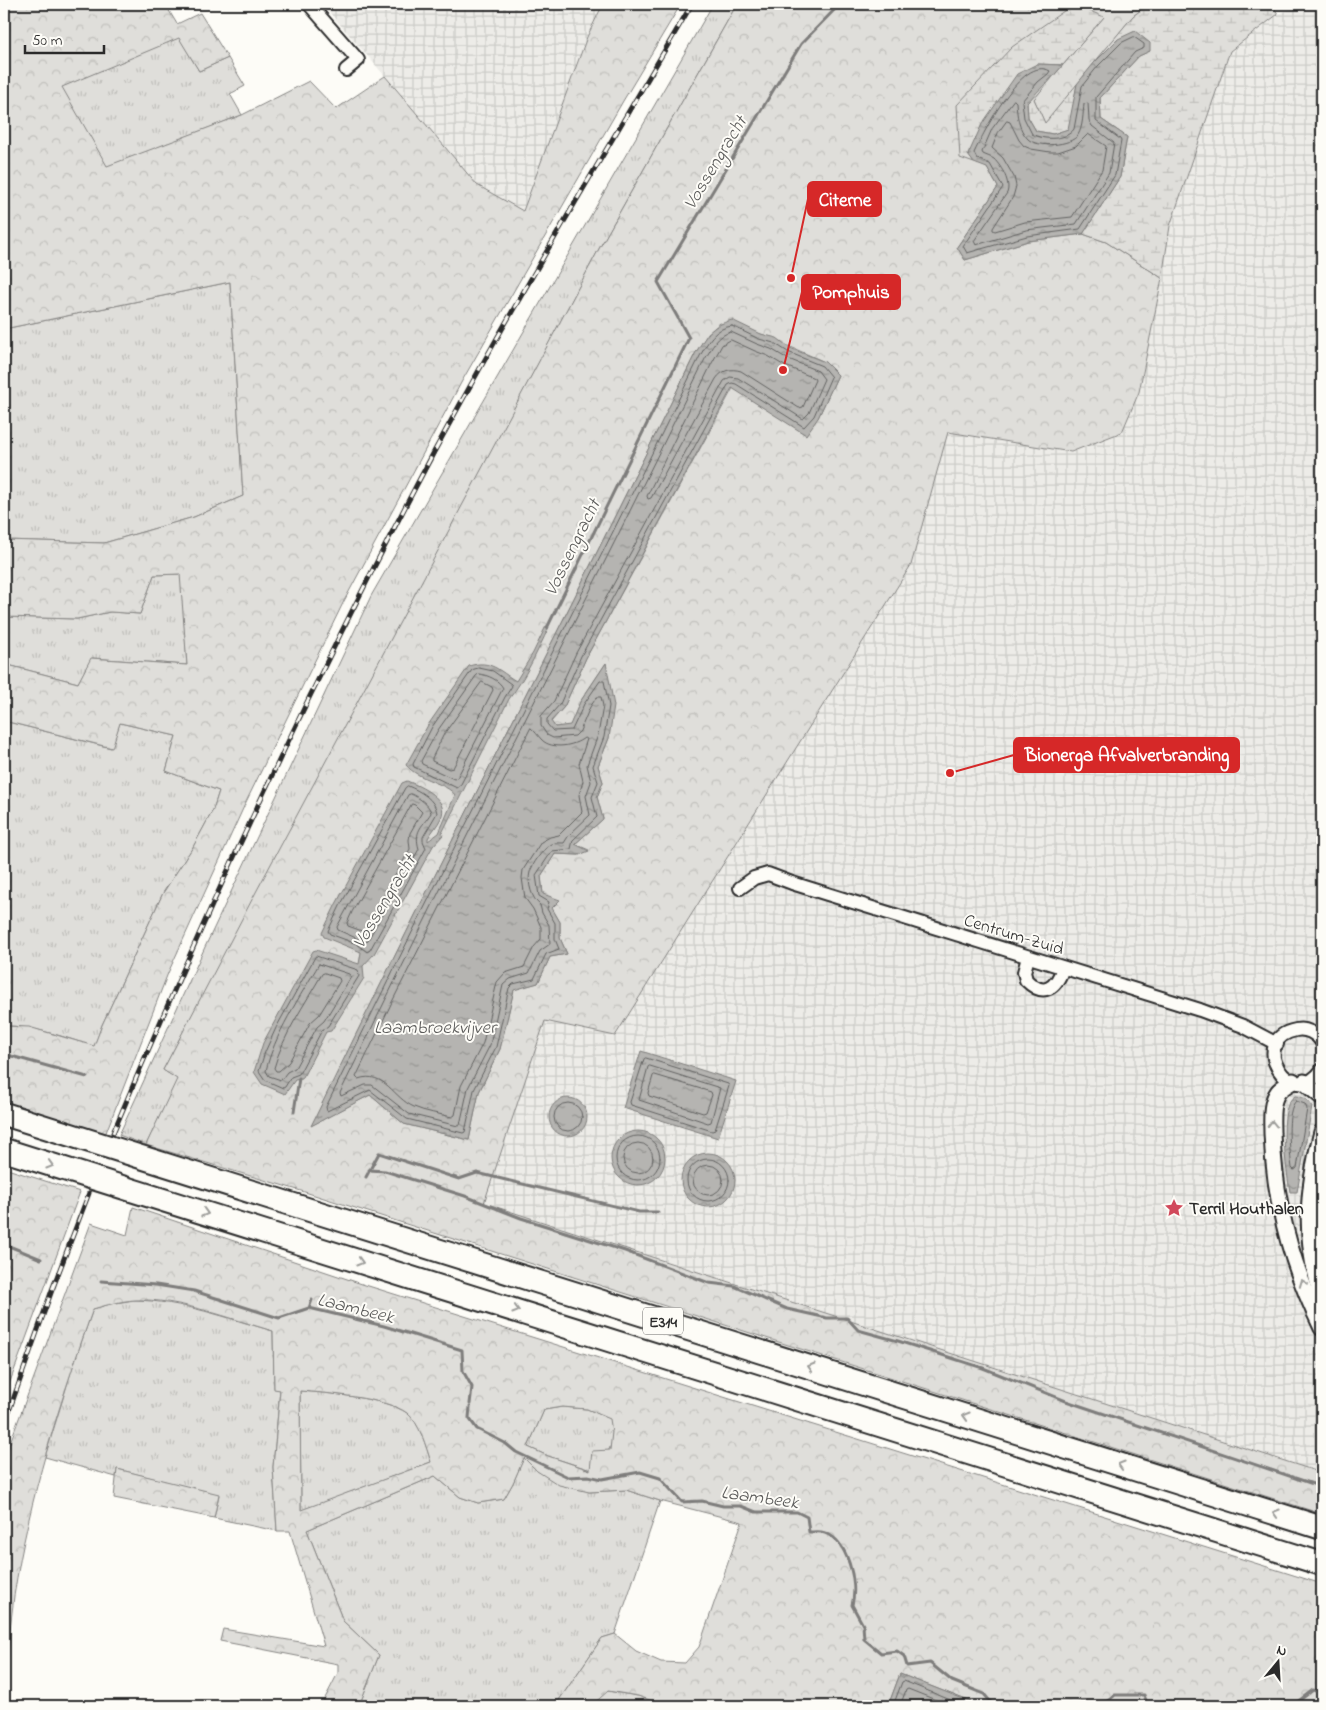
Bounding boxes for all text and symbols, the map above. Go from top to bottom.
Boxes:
scale bar [25,22,104,54]
text: 50 m [32,30,63,52]
water label: Vossengracht [678,110,756,216]
callout: Citerne [808,182,881,216]
text: Citerne [819,188,872,215]
callout: Pomphuis [802,275,900,309]
text: Pomphuis [812,280,890,307]
water label: Vossengracht [538,494,610,601]
callout: Bionerga Afvalverbranding [1014,738,1239,772]
text: Bionerga Afvalverbranding [1024,743,1230,772]
water label: Vossengracht [347,849,425,955]
street label: Centrum-Zuid [960,908,1067,963]
water label: Laambroekvijver [374,1015,498,1042]
one-way arrow [1267,1120,1277,1128]
one-way arrow [46,1159,54,1169]
place icon: Terril Houthalen [1163,1197,1185,1219]
place label: Terril Houthalen [1189,1197,1304,1223]
one-way arrow [201,1208,209,1218]
one-way arrow [356,1256,364,1266]
one-way arrow [1299,1279,1309,1288]
water label: Laambeek [314,1287,397,1332]
one-way arrow [511,1305,519,1315]
road number: E314 [643,1308,683,1334]
one-way arrow [807,1363,815,1373]
one-way arrow [962,1412,970,1422]
one-way arrow [1117,1460,1125,1470]
water label: Laambeek [719,1480,801,1517]
one-way arrow [1272,1509,1280,1519]
north arrow [1254,1638,1304,1688]
text: N [1274,1640,1289,1663]

